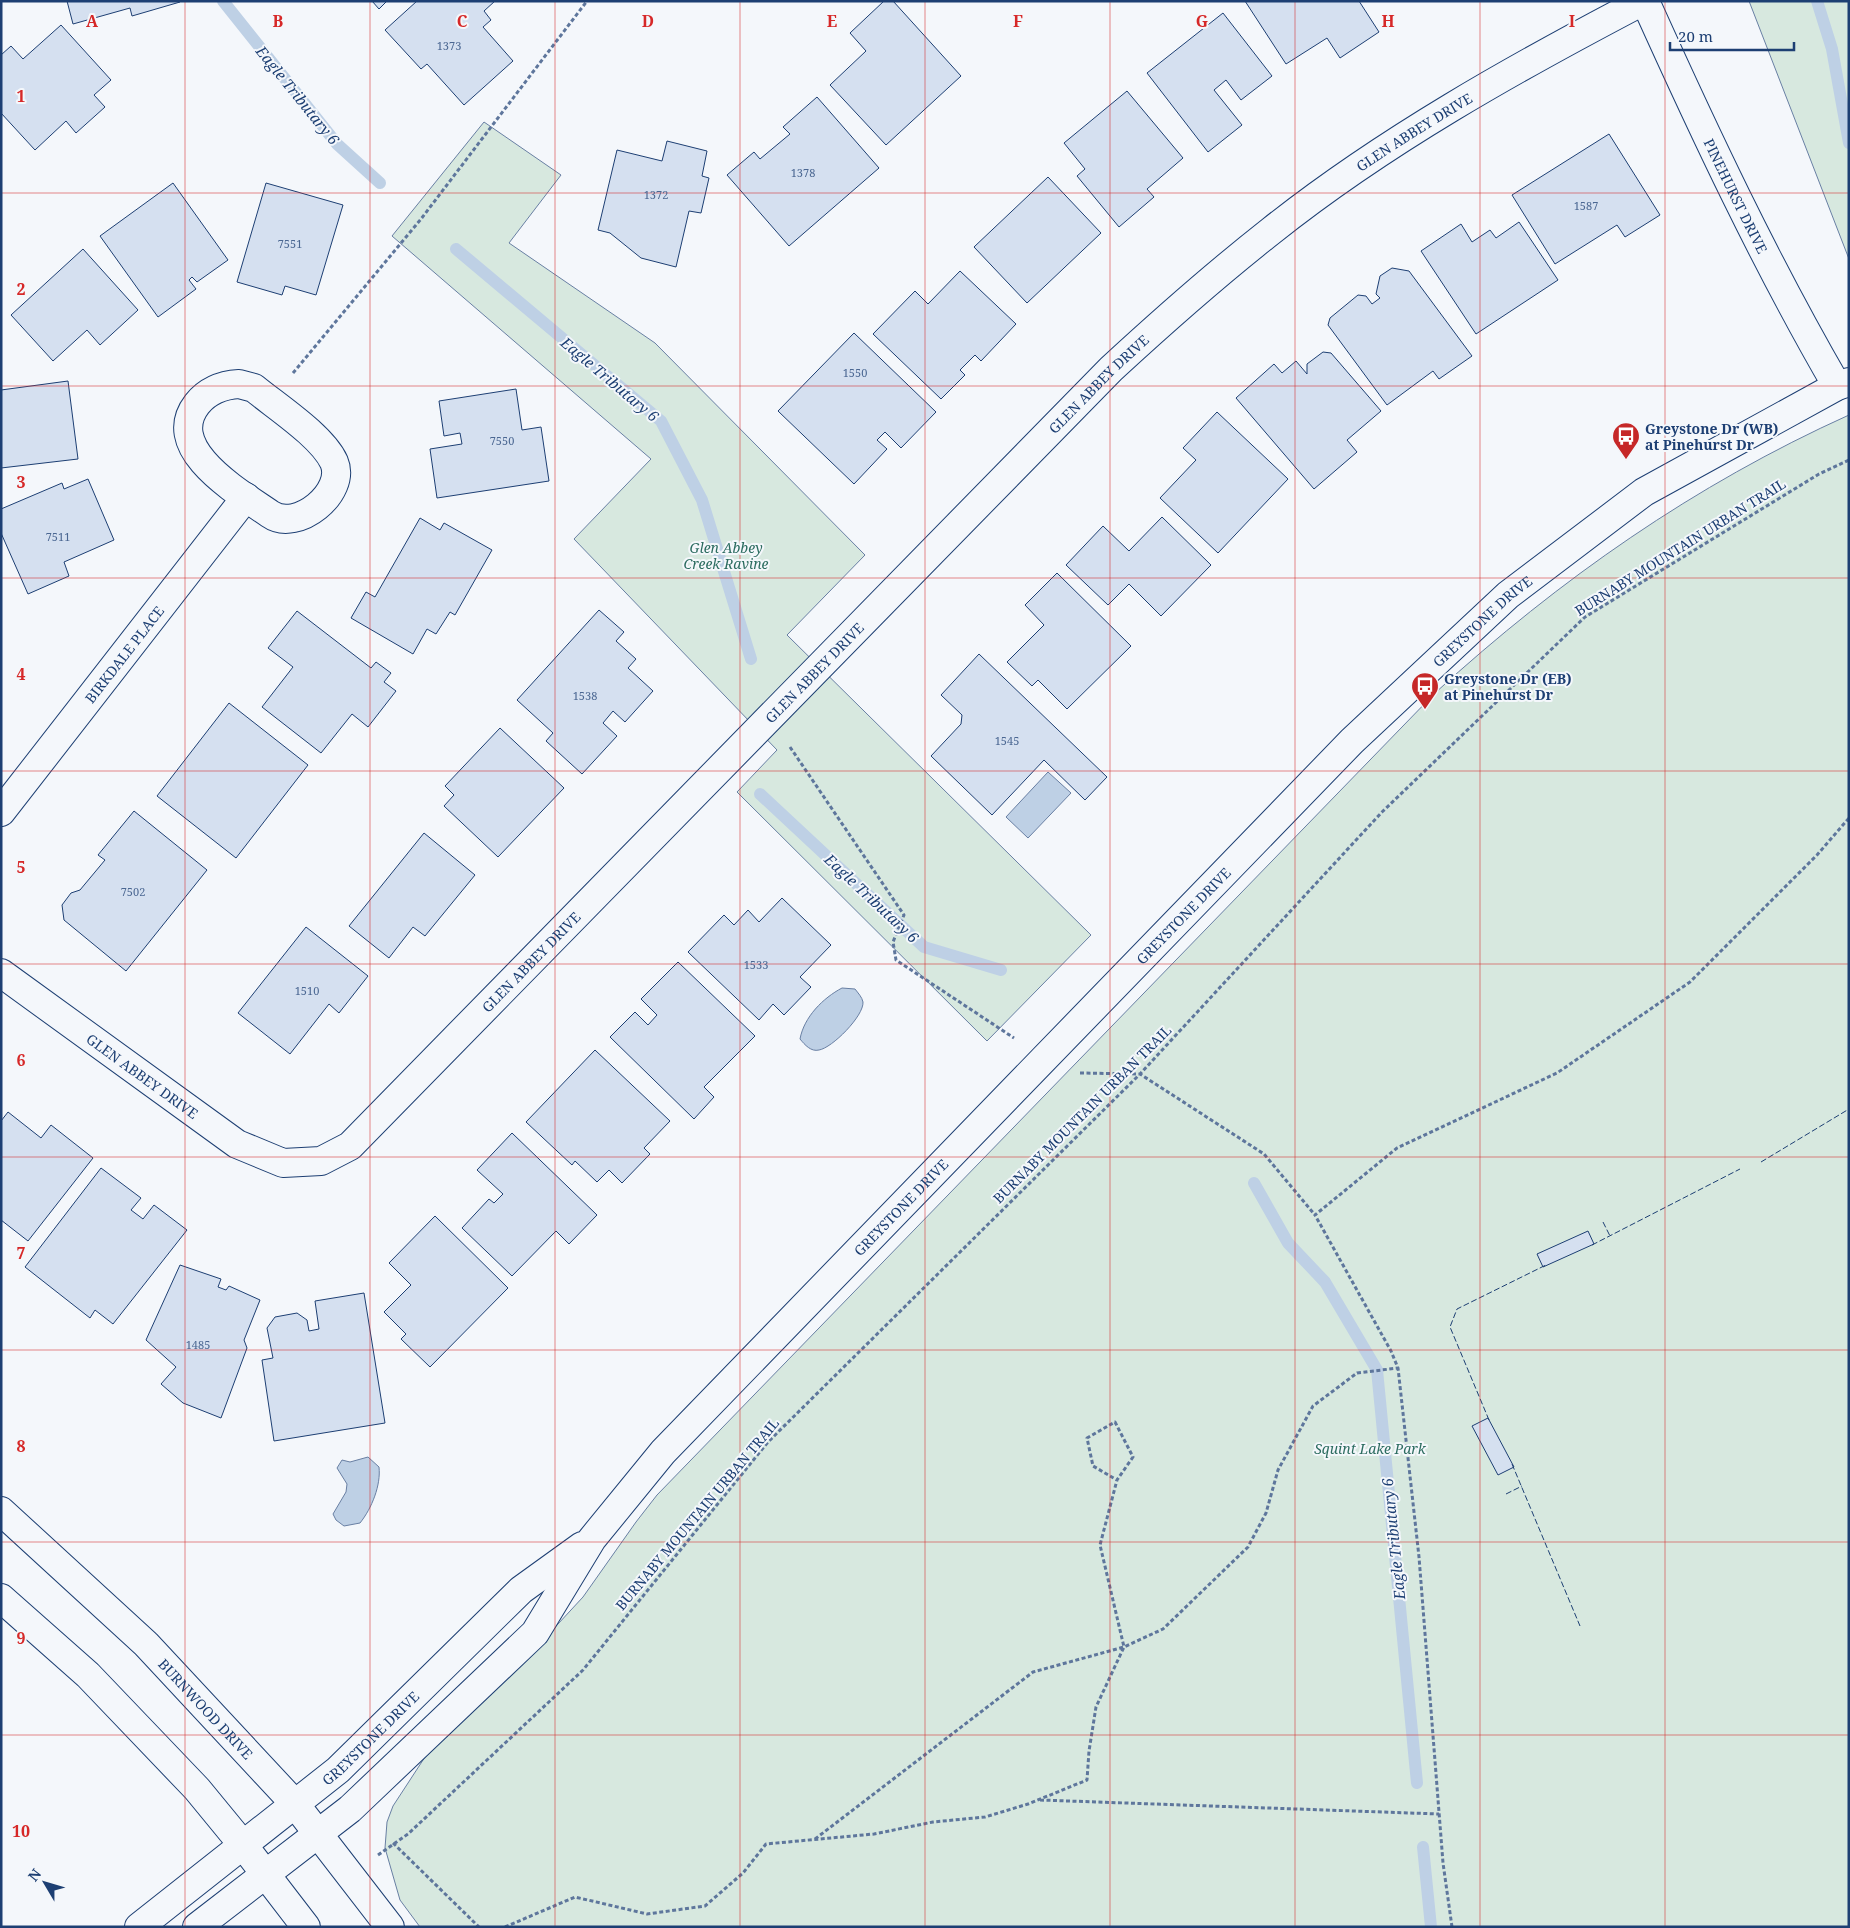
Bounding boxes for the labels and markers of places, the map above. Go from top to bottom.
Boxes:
place label: Greystone Dr (WB) at Pinehurst Dr [1645,419,1778,454]
bus stop icon: Greystone Dr (WB) at Pinehurst Dr [1611,421,1641,460]
place label: Greystone Dr (EB) at Pinehurst Dr [1444,669,1572,704]
bus stop icon: Greystone Dr (EB) at Pinehurst Dr [1410,671,1440,710]

